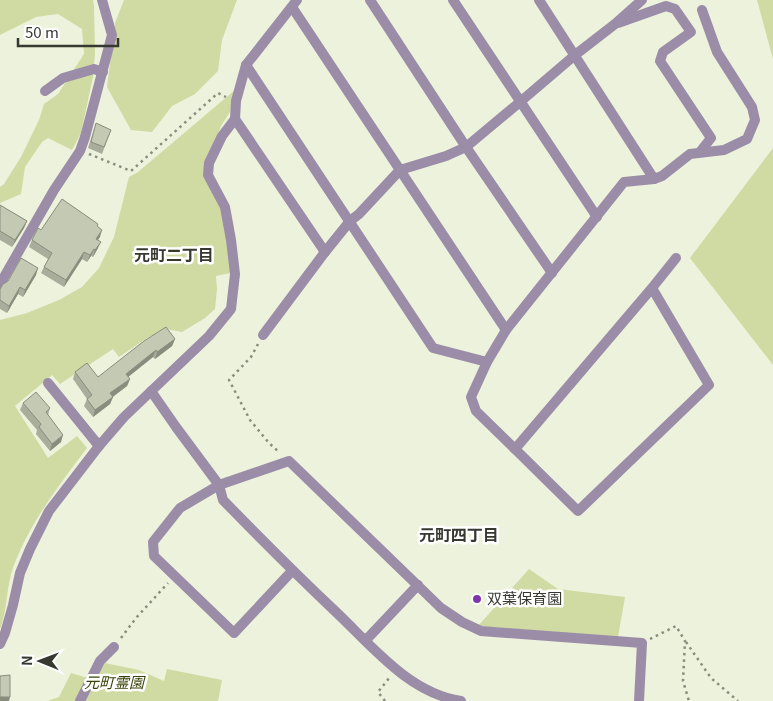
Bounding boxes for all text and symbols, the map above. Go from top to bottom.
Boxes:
scale bar [18,15,118,47]
text: 50 m [25,21,59,42]
district label: 元町二丁目 [134,242,214,266]
district label: 元町四丁目 [419,522,499,546]
place label: 双葉保育園 [487,587,562,608]
marker: 双葉保育園 [471,593,483,605]
north arrow [15,636,65,686]
text: N [16,655,36,666]
park label: 元町霊園 [84,671,146,692]

